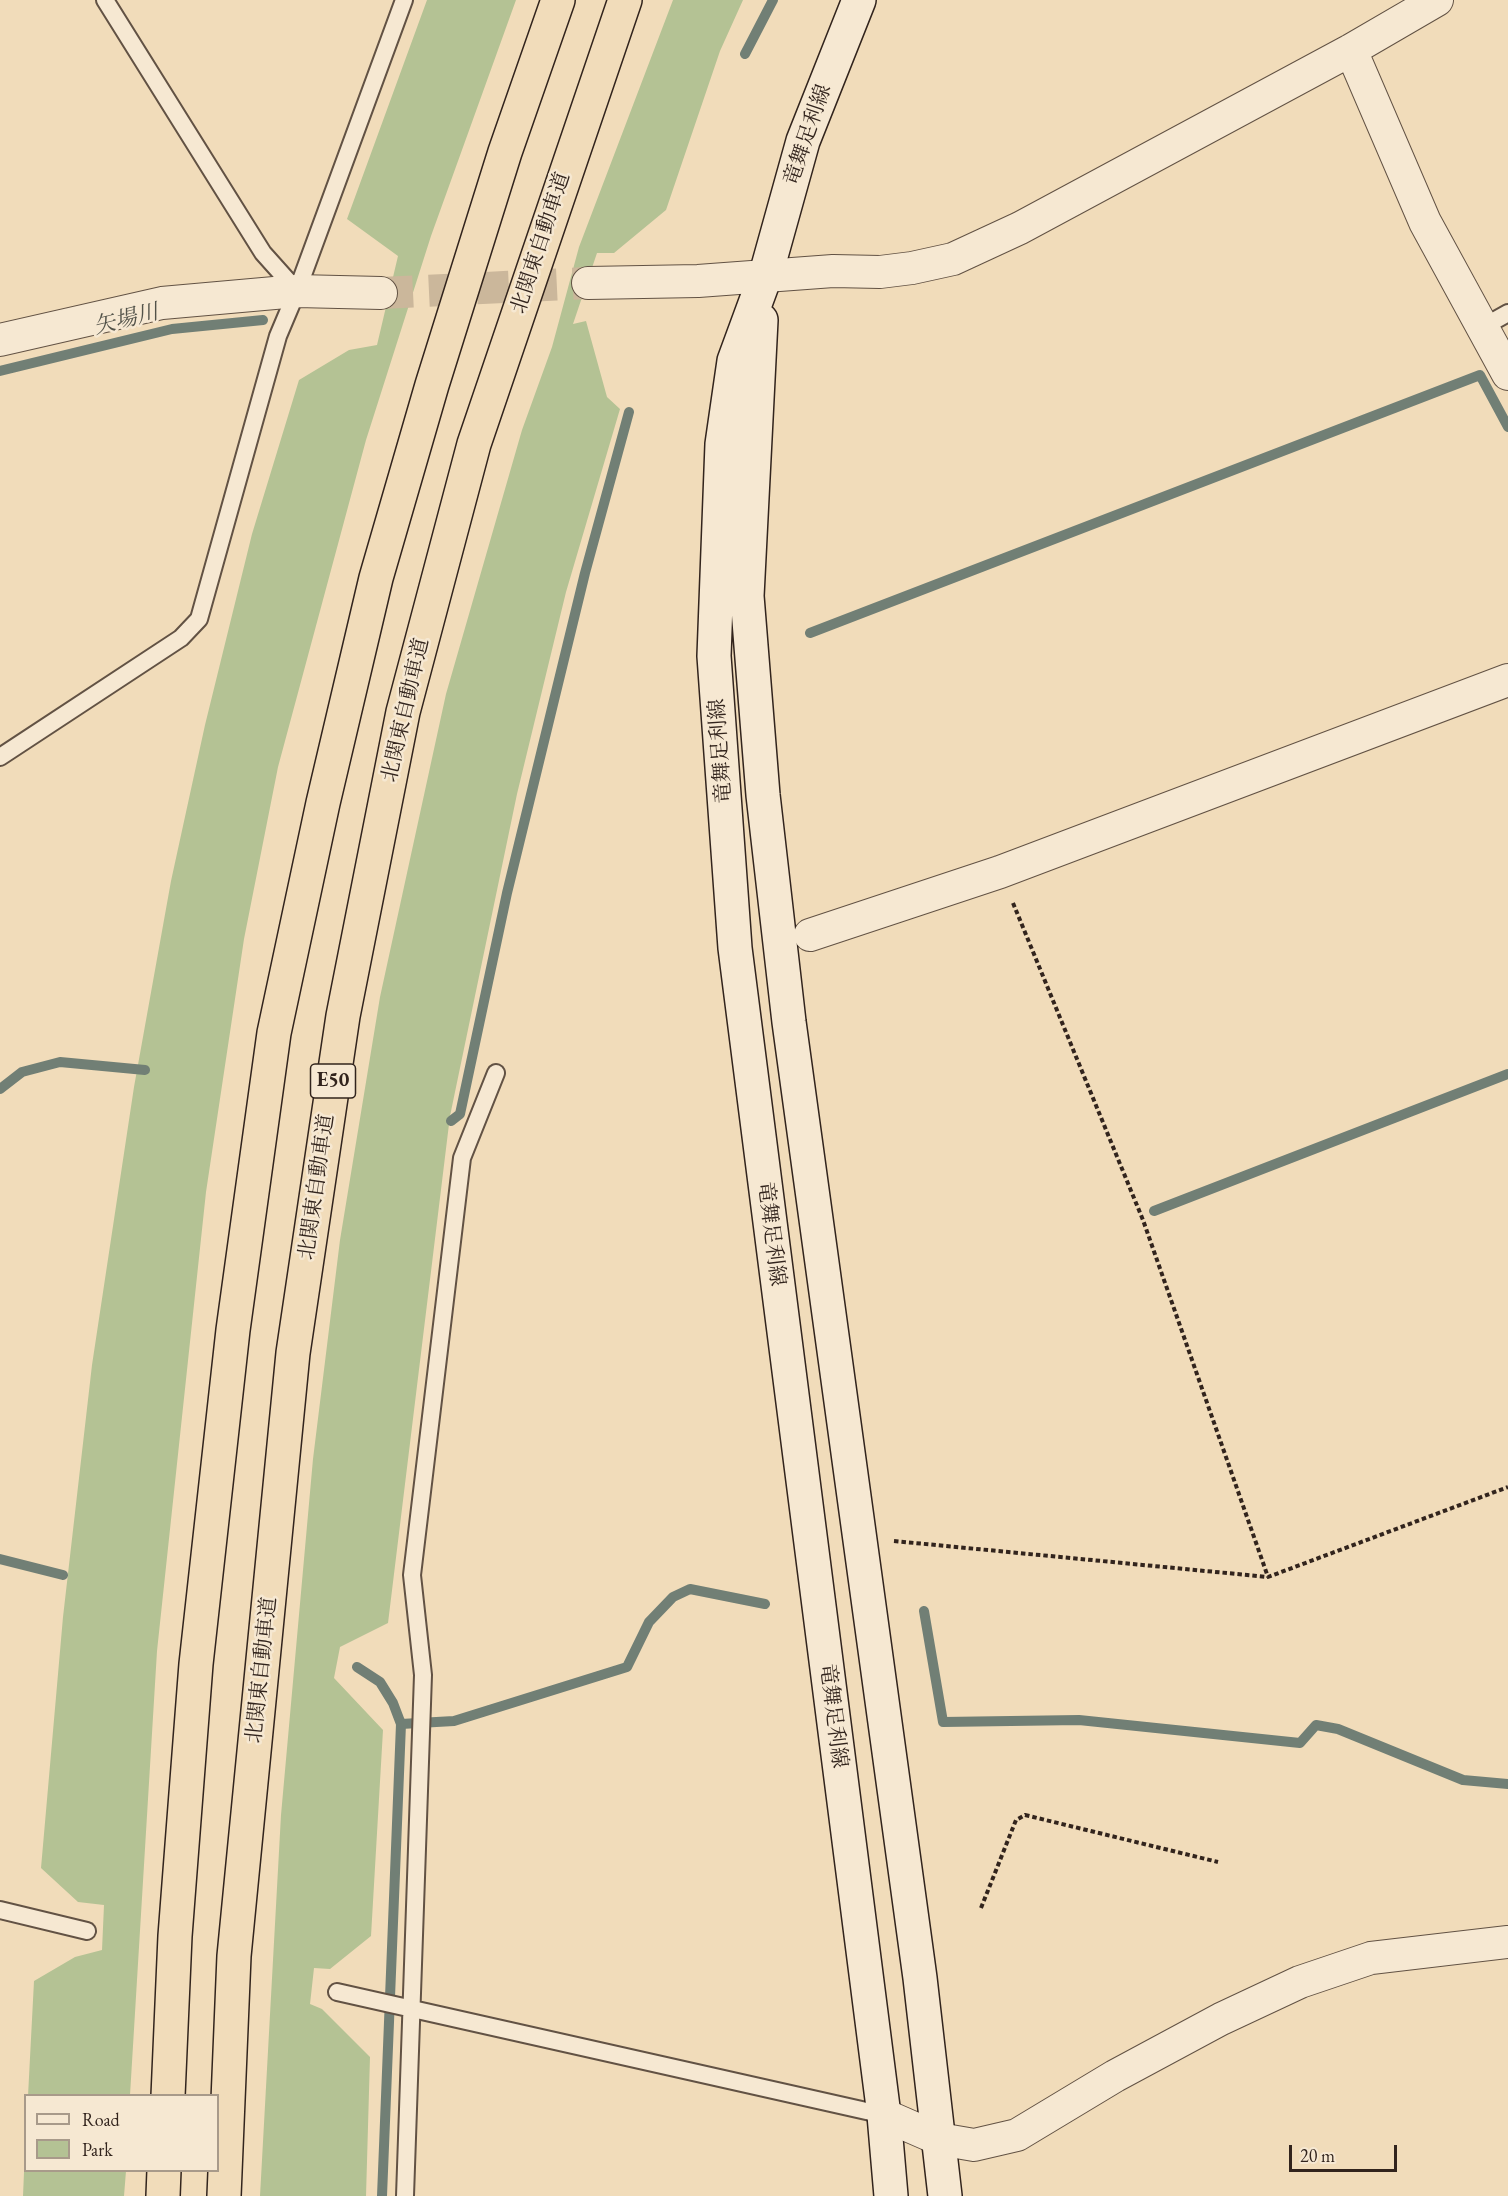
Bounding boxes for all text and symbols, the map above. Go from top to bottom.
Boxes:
street label: 竜舞足利線 [779,81,837,189]
street label: 北関東自動車道 [506,169,576,317]
water label: 矢場川 [91,299,161,341]
street label: 北関東自動車道 [377,636,435,784]
street label: 竜舞足利線 [705,698,737,804]
road number: E50 [310,1064,356,1098]
street label: 北関東自動車道 [294,1112,340,1262]
street label: 竜舞足利線 [752,1180,790,1288]
street label: 北関東自動車道 [242,1596,282,1744]
street label: 竜舞足利線 [814,1662,852,1770]
legend [24,2094,219,2172]
text: Road [82,2108,120,2131]
scale bar [1292,2133,1400,2171]
text: Park [82,2138,113,2161]
text: 20 m [1300,2144,1335,2167]

